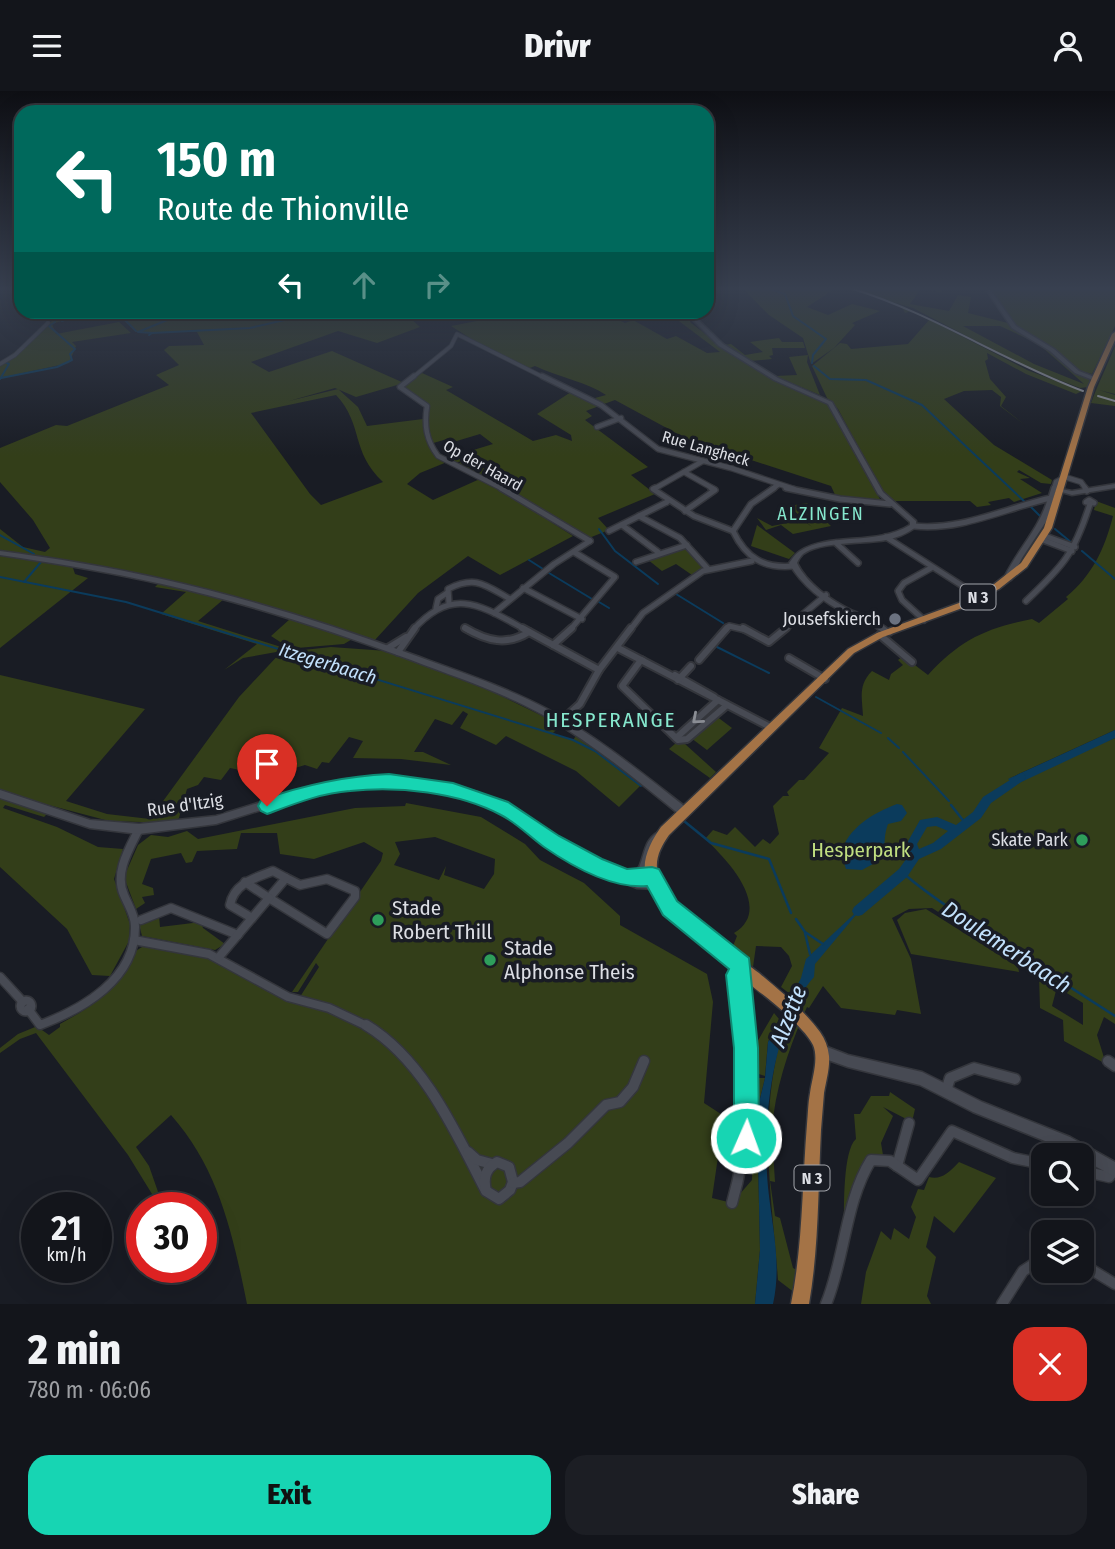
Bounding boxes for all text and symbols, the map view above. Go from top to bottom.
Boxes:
icon: menu [28,27,66,65]
text: Drivr [524,27,591,65]
icon: person [1049,27,1087,65]
text: 150 m [157,130,276,189]
icon: left [42,133,133,224]
text: Route de Thionville [157,190,409,228]
icon: left [272,266,310,304]
icon: ahead [345,266,383,304]
icon: right [418,266,456,304]
street label: Rue Langheck [660,427,752,470]
street label: Op der Haard [440,436,525,495]
district label: ALZINGEN [777,503,865,525]
road number: N 3 [960,585,996,610]
place label: Jousefskierch [783,608,881,630]
marker: Jousefskierch [887,611,903,627]
water label: Itzegerbaach [276,638,379,689]
district label: HESPERANGE [546,707,676,733]
one-way arrow [692,711,705,723]
pin [237,734,297,806]
icon: arrive [248,745,286,783]
street label: Rue d'Itzig [146,789,225,821]
place label: Skate Park [991,829,1069,851]
marker: Skate Park [1074,832,1090,848]
park label: Hesperpark [811,837,911,863]
place label: Stade Robert Thill [392,895,492,945]
water label: Doulemerbaach [937,895,1077,999]
marker: Stade Robert Thill [370,912,386,928]
place label: Stade Alphonse Theis [504,935,635,985]
marker: Stade Alphonse Theis [482,952,498,968]
water label: Alzette [763,981,812,1052]
position arrow [709,1101,783,1175]
map controls [1031,1143,1094,1283]
button: search [1031,1143,1094,1206]
road number: N 3 [794,1165,830,1191]
speed limit sign: 30 [126,1192,217,1283]
text: 21 [51,1207,82,1249]
button: layers [1031,1220,1094,1283]
text: km/h [46,1244,87,1266]
text: 2 min [28,1325,121,1375]
button: close [1013,1327,1087,1401]
text: 780 m · 06:06 [28,1376,151,1404]
button: Exit [28,1455,551,1535]
button: Share [565,1455,1087,1535]

